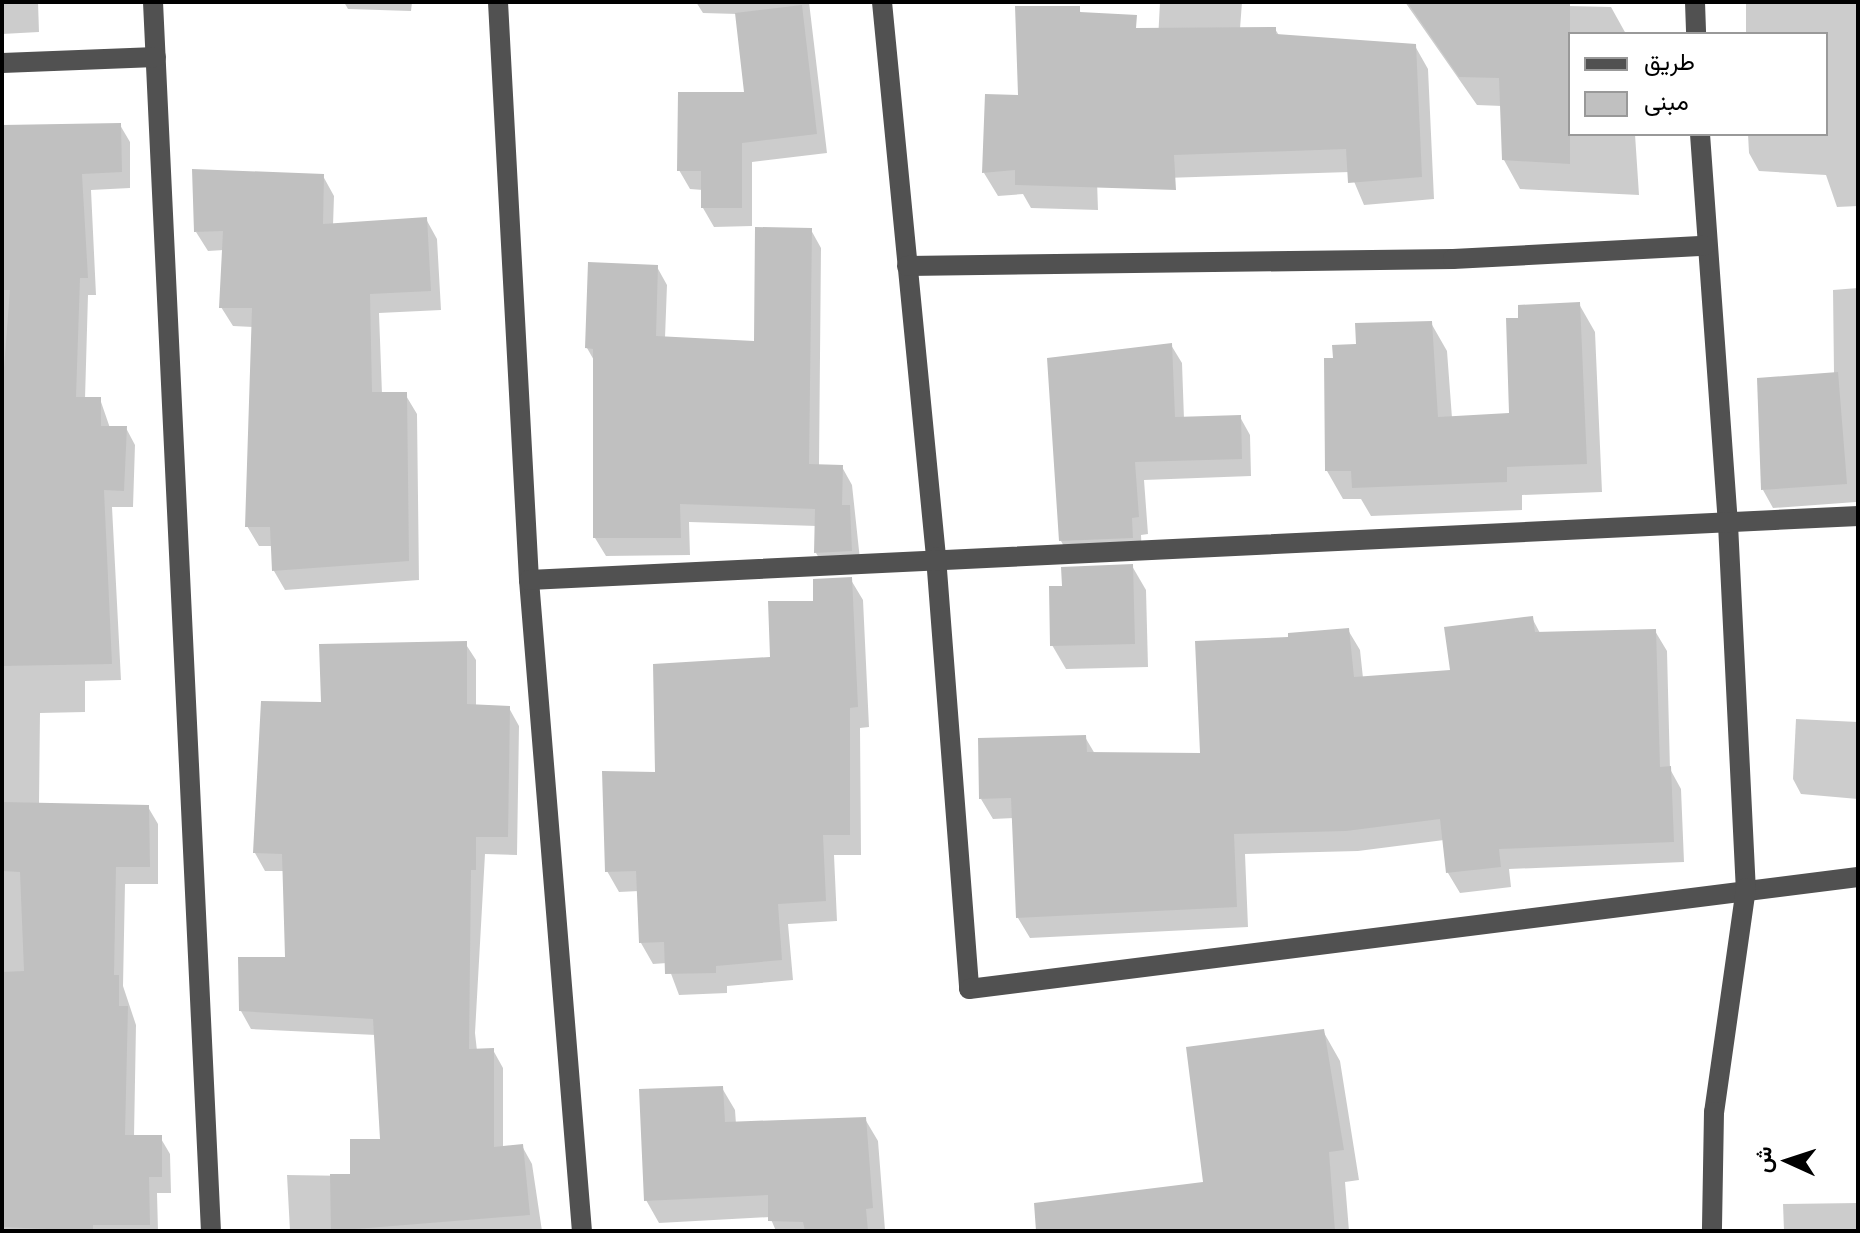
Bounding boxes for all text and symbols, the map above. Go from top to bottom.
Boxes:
legend [1568,32,1828,136]
text: طريق [1644,51,1695,75]
text: مبنى [1644,91,1689,115]
north arrow [1748,1121,1828,1201]
text: ش [1752,1146,1776,1174]

